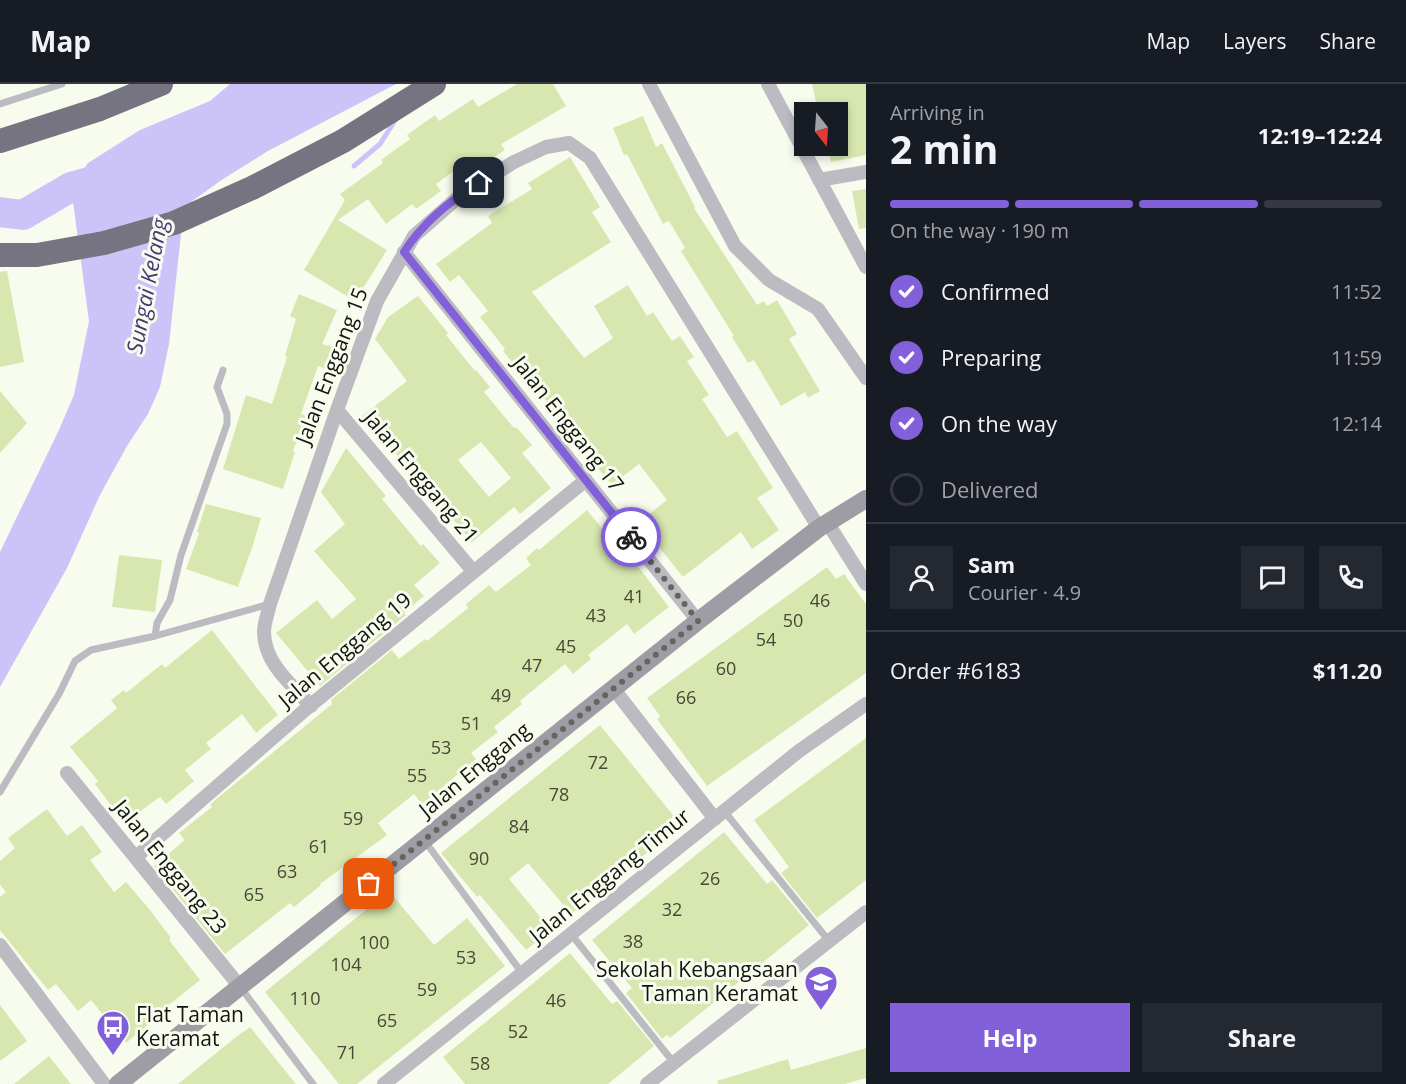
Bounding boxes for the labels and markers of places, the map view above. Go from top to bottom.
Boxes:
pin [453,157,504,208]
pin [343,858,394,909]
place label: Sekolah Kebangsaan Taman Keramat [596,955,798,1007]
school or university icon: Sekolah Kebangsaan Taman Keramat [803,964,839,1011]
place label: Flat Taman Keramat [136,1000,244,1052]
bus stop icon: Flat Taman Keramat [95,1009,131,1056]

